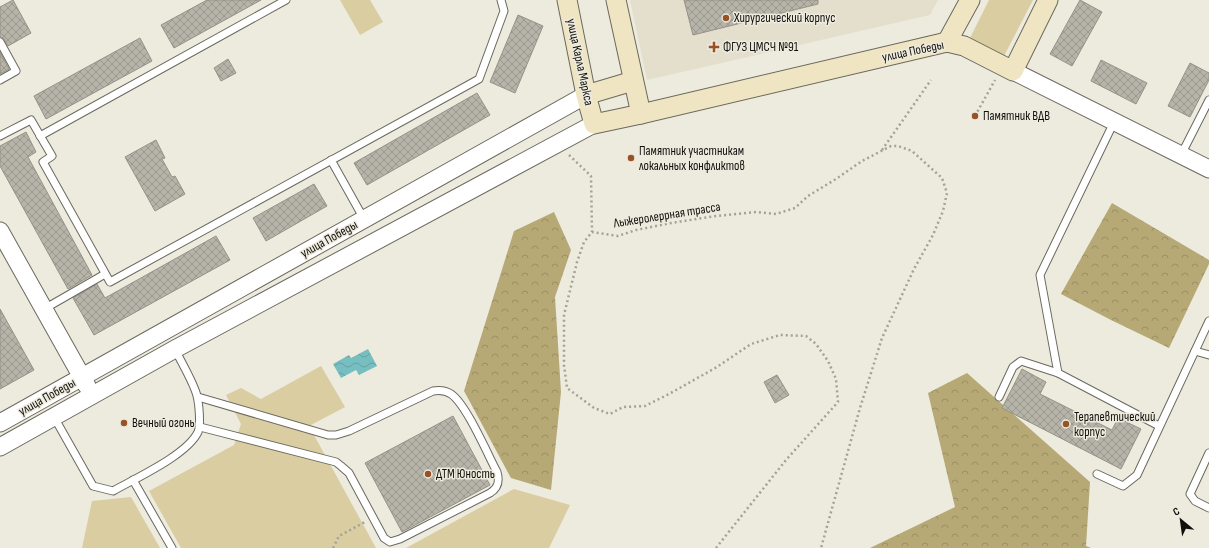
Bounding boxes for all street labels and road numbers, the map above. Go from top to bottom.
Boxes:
street label: улица Карла Маркса [563,17,597,107]
street label: улица Победы [881,37,945,65]
street label: Лыжеролеррная трасса [611,199,722,232]
street label: улица Победы [298,217,360,261]
street label: улица Победы [16,375,78,419]

